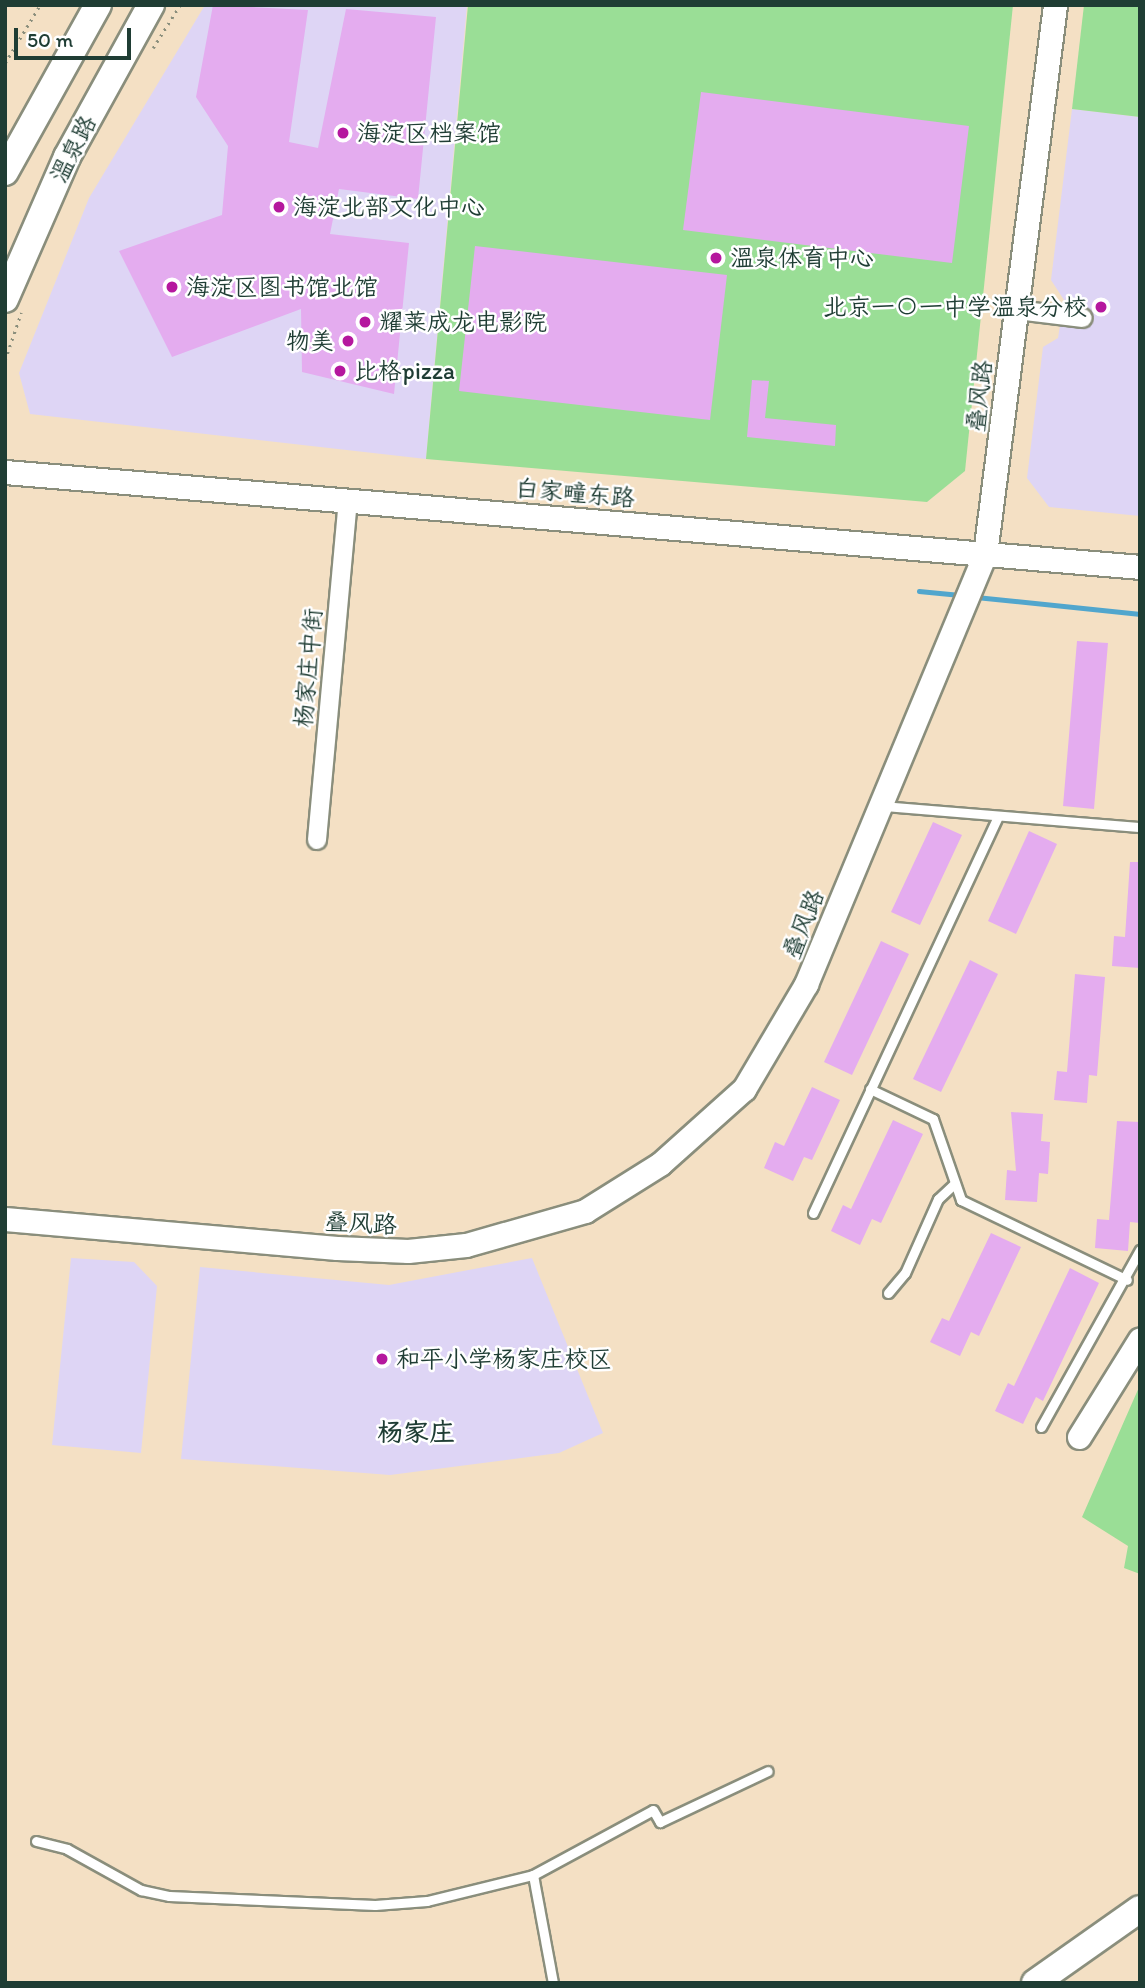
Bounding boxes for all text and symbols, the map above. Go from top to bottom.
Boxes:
scale bar [18,14,135,58]
text: 50 m [27,27,73,52]
street label: 温泉路 [44,110,102,188]
place label: 海淀区档案馆 [357,119,501,147]
marker: 海淀区档案馆 [335,125,351,141]
place label: 海淀北部文化中心 [293,193,485,221]
marker: 海淀北部文化中心 [271,199,287,215]
place label: 温泉体育中心 [730,244,874,272]
marker: 温泉体育中心 [708,250,724,266]
place label: 海淀区图书馆北馆 [186,273,378,301]
marker: 海淀区图书馆北馆 [164,279,180,295]
place label: 北京一〇一中学温泉分校 [823,293,1087,321]
marker: 北京一〇一中学温泉分校 [1093,299,1109,315]
place label: 耀莱成龙电影院 [379,308,547,336]
marker: 耀莱成龙电影院 [357,314,373,330]
place label: 物美 [286,327,334,355]
marker: 物美 [340,333,356,349]
place label: 比格pizza [354,357,455,385]
street label: 叠风路 [960,359,998,433]
marker: 比格pizza [332,363,348,379]
street label: 白家疃东路 [514,473,636,513]
street label: 杨家庄中街 [288,607,328,729]
street label: 叠风路 [776,885,830,963]
street label: 叠风路 [324,1207,398,1239]
place label: 和平小学杨家庄校区 [396,1345,612,1373]
marker: 和平小学杨家庄校区 [374,1351,390,1367]
district label: 杨家庄 [377,1417,455,1449]

